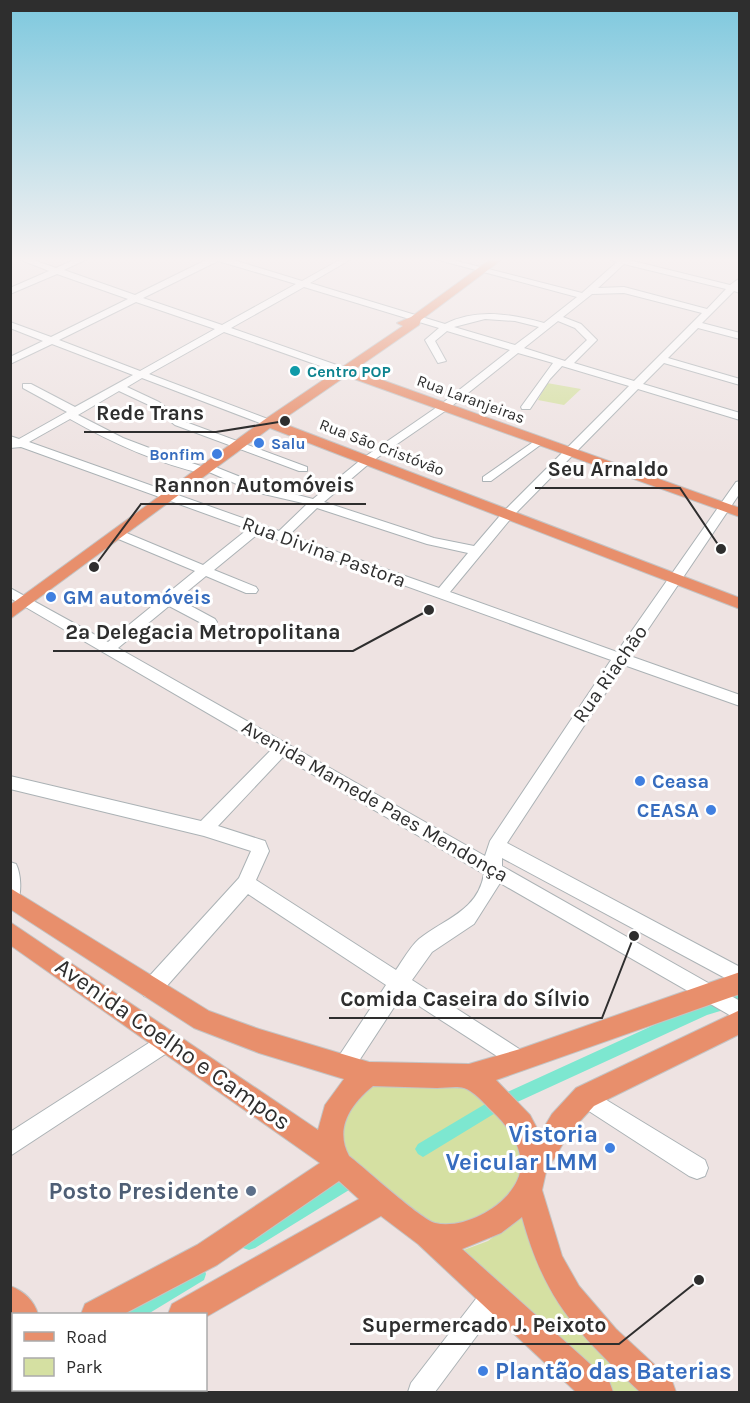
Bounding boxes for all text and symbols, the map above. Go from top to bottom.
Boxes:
place label: Centro POP [307,362,391,381]
marker: Centro POP [288,364,302,378]
street label: Rua Laranjeiras [414,371,528,427]
callout: Rede Trans [84,393,216,432]
text: Rede Trans [96,401,204,425]
street label: Rua São Cristóvão [317,414,447,480]
place label: Salu [271,434,305,453]
marker: Salu [252,436,266,450]
place label: Bonfim [149,445,205,464]
marker: Bonfim [210,447,224,461]
callout: Seu Arnaldo [535,449,680,488]
text: Seu Arnaldo [548,457,668,481]
callout: Rannon Automóveis [141,465,366,504]
text: Rannon Automóveis [154,473,354,497]
street label: Rua Divina Pastora [239,512,409,592]
place label: GM automóveis [63,586,211,609]
marker: GM automóveis [44,590,58,604]
callout: 2ª Delegacia Metropolitana [53,612,353,651]
text: 2ª Delegacia Metropolitana [65,620,341,644]
street label: Rua Riachão [568,621,652,727]
street label: Avenida Mamede Paes Mendonça [238,715,512,887]
place label: Ceasa [652,770,709,793]
marker: Ceasa [633,774,647,788]
place label: CEASA [637,799,699,822]
marker: CEASA [704,803,718,817]
street label: Avenida Coelho e Campos [50,952,296,1136]
callout: Comida Caseira do Sílvio [329,979,602,1018]
text: Comida Caseira do Sílvio [340,987,590,1011]
place label: Vistoria Veicular LMM [445,1120,598,1176]
marker: Vistoria Veicular LMM [603,1141,617,1155]
place label: Posto Presidente [48,1177,239,1205]
marker: Posto Presidente [244,1184,258,1198]
callout: Supermercado J. Peixoto [350,1305,619,1344]
legend [12,1313,207,1391]
text: Supermercado J. Peixoto [362,1313,606,1337]
text: Road [66,1326,107,1348]
text: Park [66,1356,103,1378]
place label: Plantão das Baterias [495,1357,732,1385]
marker: Plantão das Baterias [476,1364,490,1378]

